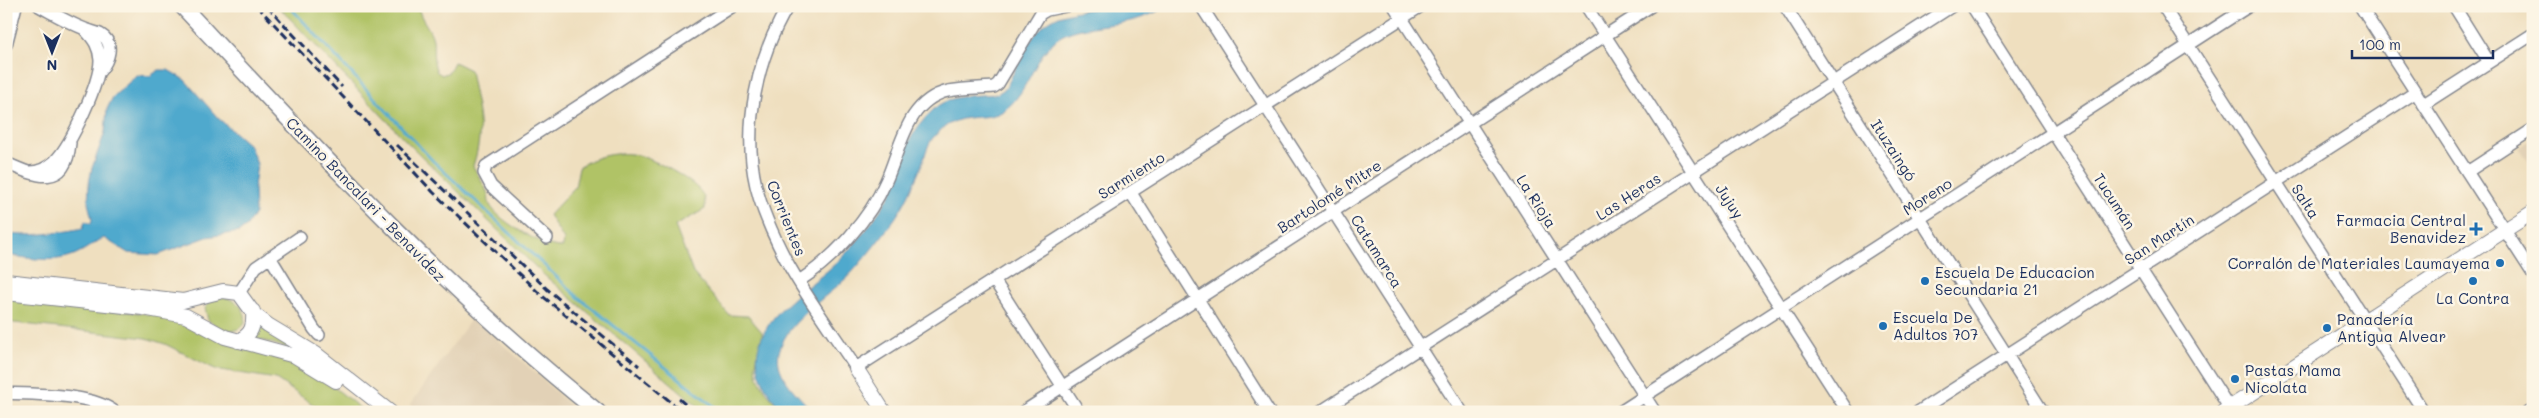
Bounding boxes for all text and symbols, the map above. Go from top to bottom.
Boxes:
north arrow [28,28,78,78]
scale bar [2352,28,2493,60]
text: 100 m [2359,34,2401,54]
text: N [47,56,57,75]
street label: Camino Bancalari - Benavídez [282,113,450,285]
street label: Ituzaingó [1867,115,1921,185]
street label: Sarmiento [1094,147,1168,203]
street label: Bartolomé Mitre [1273,155,1385,237]
street label: Las Heras [1592,168,1664,224]
street label: Tucumán [2089,169,2141,233]
street label: La Rioja [1512,171,1562,231]
street label: Moreno [1899,173,1956,219]
street label: Corrientes [763,177,811,259]
street label: Jujuy [1711,180,1749,222]
street label: Salta [2287,180,2325,222]
street label: San Martín [2120,209,2198,269]
place label: Farmacia Central Benavidez [2336,210,2466,247]
street label: Catamarca [1347,211,1407,291]
marker: Farmacia Central Benavidez [2470,223,2482,235]
place label: Corralón de Materiales Laumayema [2228,253,2490,273]
marker: Corralón de Materiales Laumayema [2494,257,2506,269]
place label: Escuela De Educacion Secundaria 21 [1935,262,2095,299]
marker: Escuela De Educacion Secundaria 21 [1919,275,1931,287]
marker: La Contra [2467,275,2479,287]
place label: La Contra [2436,288,2510,308]
place label: Escuela De Adultos 707 [1893,307,1978,344]
place label: Panadería Antigua Alvear [2337,309,2446,346]
marker: Escuela De Adultos 707 [1877,320,1889,332]
marker: Panadería Antigua Alvear [2321,322,2333,334]
place label: Pastas Mama Nicolata [2245,360,2341,397]
marker: Pastas Mama Nicolata [2229,373,2241,385]

